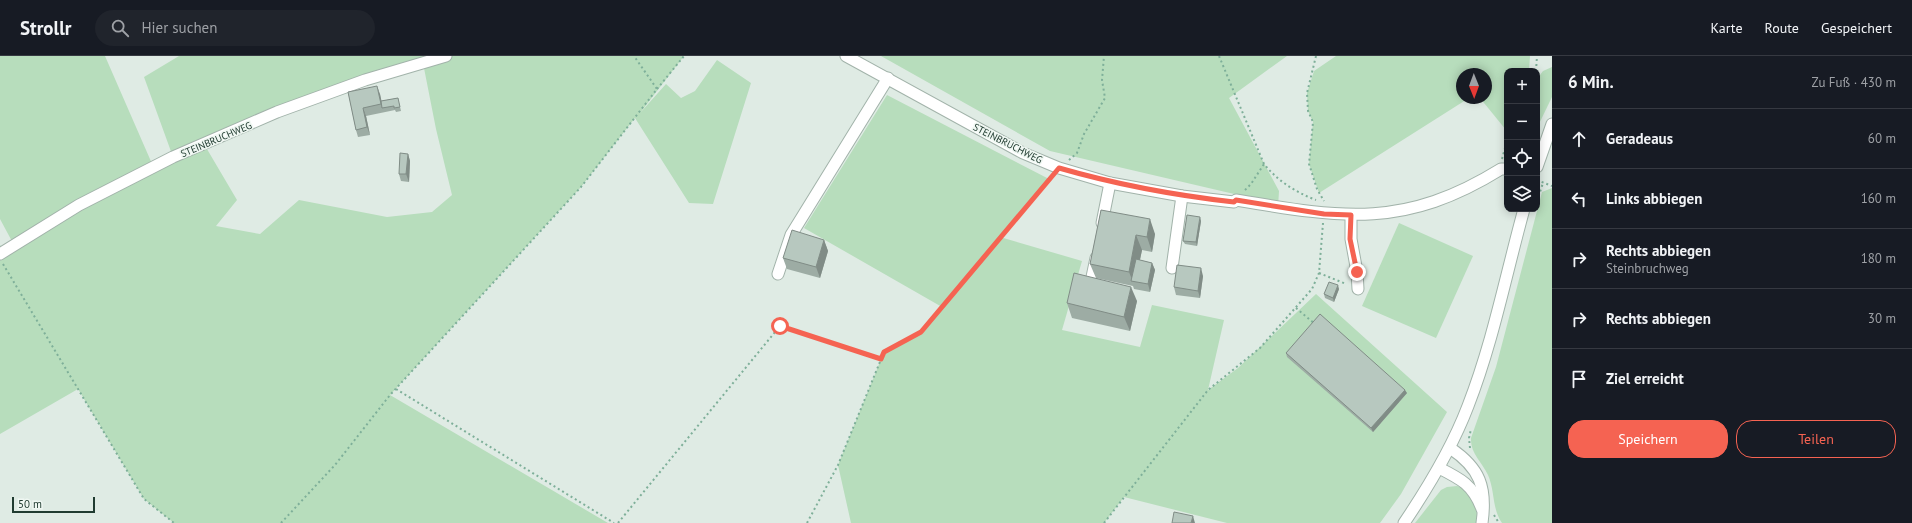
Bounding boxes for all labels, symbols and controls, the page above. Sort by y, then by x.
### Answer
search box [95,10,375,46]
text: Strollr [20,16,71,40]
icon: search [109,17,131,39]
text: Hier suchen [141,18,217,37]
text: Karte [1711,19,1743,37]
text: Route [1765,19,1799,37]
text: Gespeichert [1821,19,1892,37]
north arrow [1456,68,1492,104]
map controls [1504,68,1540,212]
button: + [1504,68,1540,104]
text: 6 Min. [1568,71,1614,93]
text: Zu Fuß · 430 m [1812,74,1896,91]
button: − [1504,104,1540,140]
street label: STEINBRUCHWEG [179,119,254,160]
street label: STEINBRUCHWEG [971,120,1045,167]
icon: ahead [1568,128,1590,150]
text: Geradeaus [1606,129,1673,148]
text: 60 m [1868,130,1896,147]
button: locate [1504,140,1540,176]
button: layers [1504,176,1540,212]
icon: left [1568,188,1590,210]
text: Links abbiegen [1606,189,1702,208]
text: 160 m [1861,190,1896,207]
text: Rechts abbiegen [1606,241,1711,260]
icon: right [1568,248,1590,270]
text: 180 m [1861,250,1896,267]
text: Steinbruchweg [1606,260,1689,277]
route end [1348,263,1366,281]
icon: right [1568,308,1590,330]
text: Rechts abbiegen [1606,309,1711,328]
text: 30 m [1868,310,1896,327]
route start [771,317,789,335]
icon: arrive [1568,368,1590,390]
text: Ziel erreicht [1606,369,1684,388]
button: Speichern [1568,420,1728,458]
button: Teilen [1736,420,1896,458]
scale bar [12,495,95,514]
text: 50 m [18,497,42,511]

